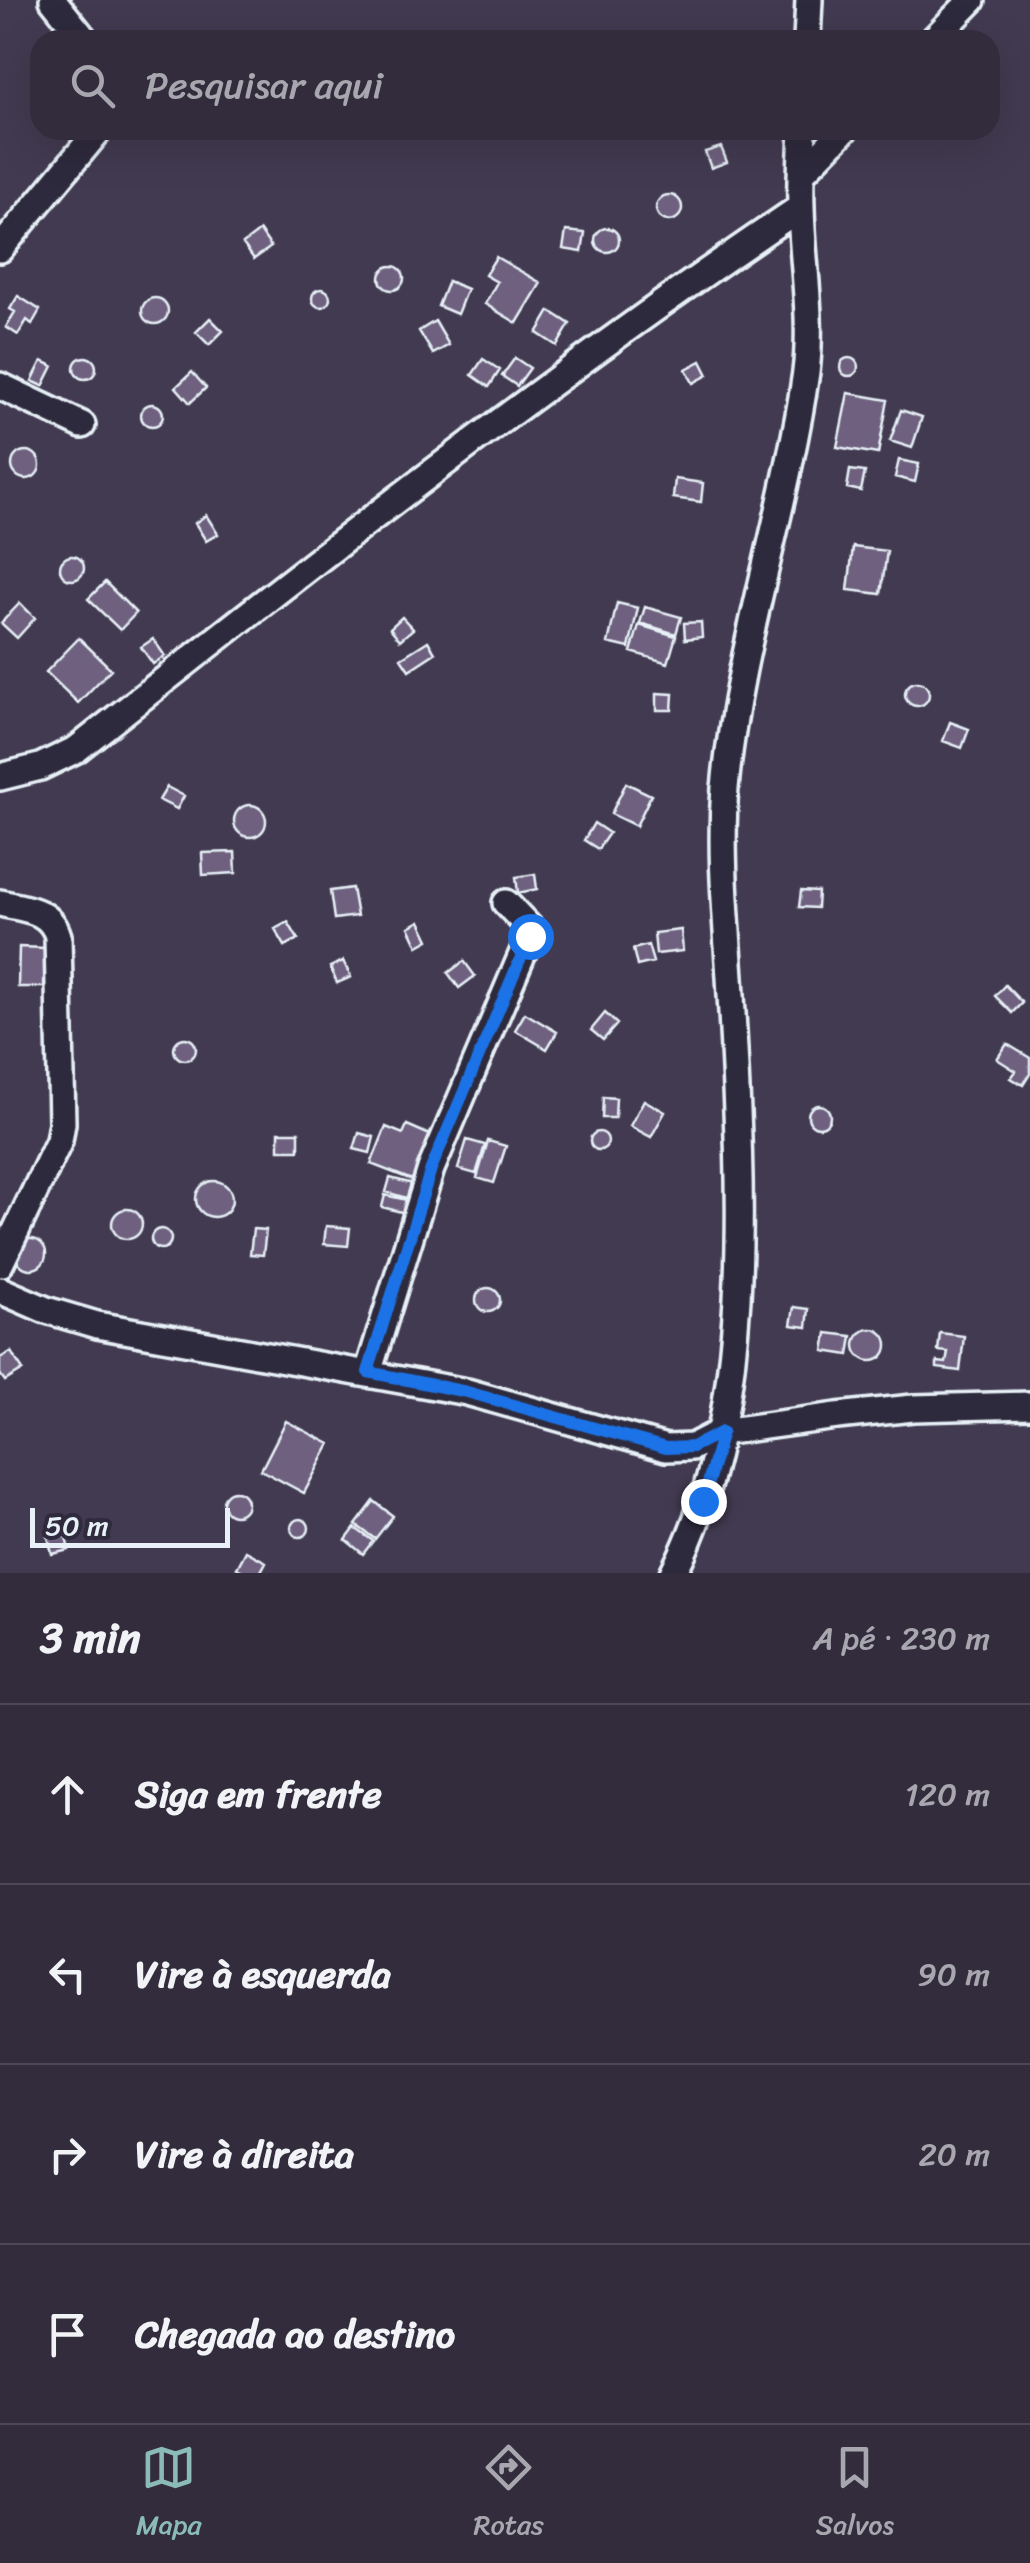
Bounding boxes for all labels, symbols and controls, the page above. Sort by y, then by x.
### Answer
search box [30,30,1000,140]
text: Pesquisar aqui [145,52,383,119]
icon: search [65,58,120,113]
route start [508,914,554,960]
route end [681,1479,727,1525]
text: 50 m [45,1501,109,1550]
scale bar [30,1503,230,1548]
text: 3 min [40,1601,140,1675]
text: A pé · 230 m [813,1610,990,1667]
text: Siga em frente [135,1761,382,1828]
text: 120 m [905,1766,990,1823]
icon: ahead [40,1767,95,1822]
text: Vire à esquerda [135,1941,391,2008]
text: 90 m [917,1946,990,2003]
icon: left [40,1947,95,2002]
text: Vire à direita [135,2121,354,2188]
text: 20 m [918,2126,990,2183]
icon: right [40,2127,95,2182]
text: Chegada ao destino [135,2301,455,2368]
icon: arrive [40,2307,95,2362]
tab: Mapa [136,2440,202,2549]
tab: Rotas [473,2440,544,2549]
tab: Salvos [816,2440,894,2549]

